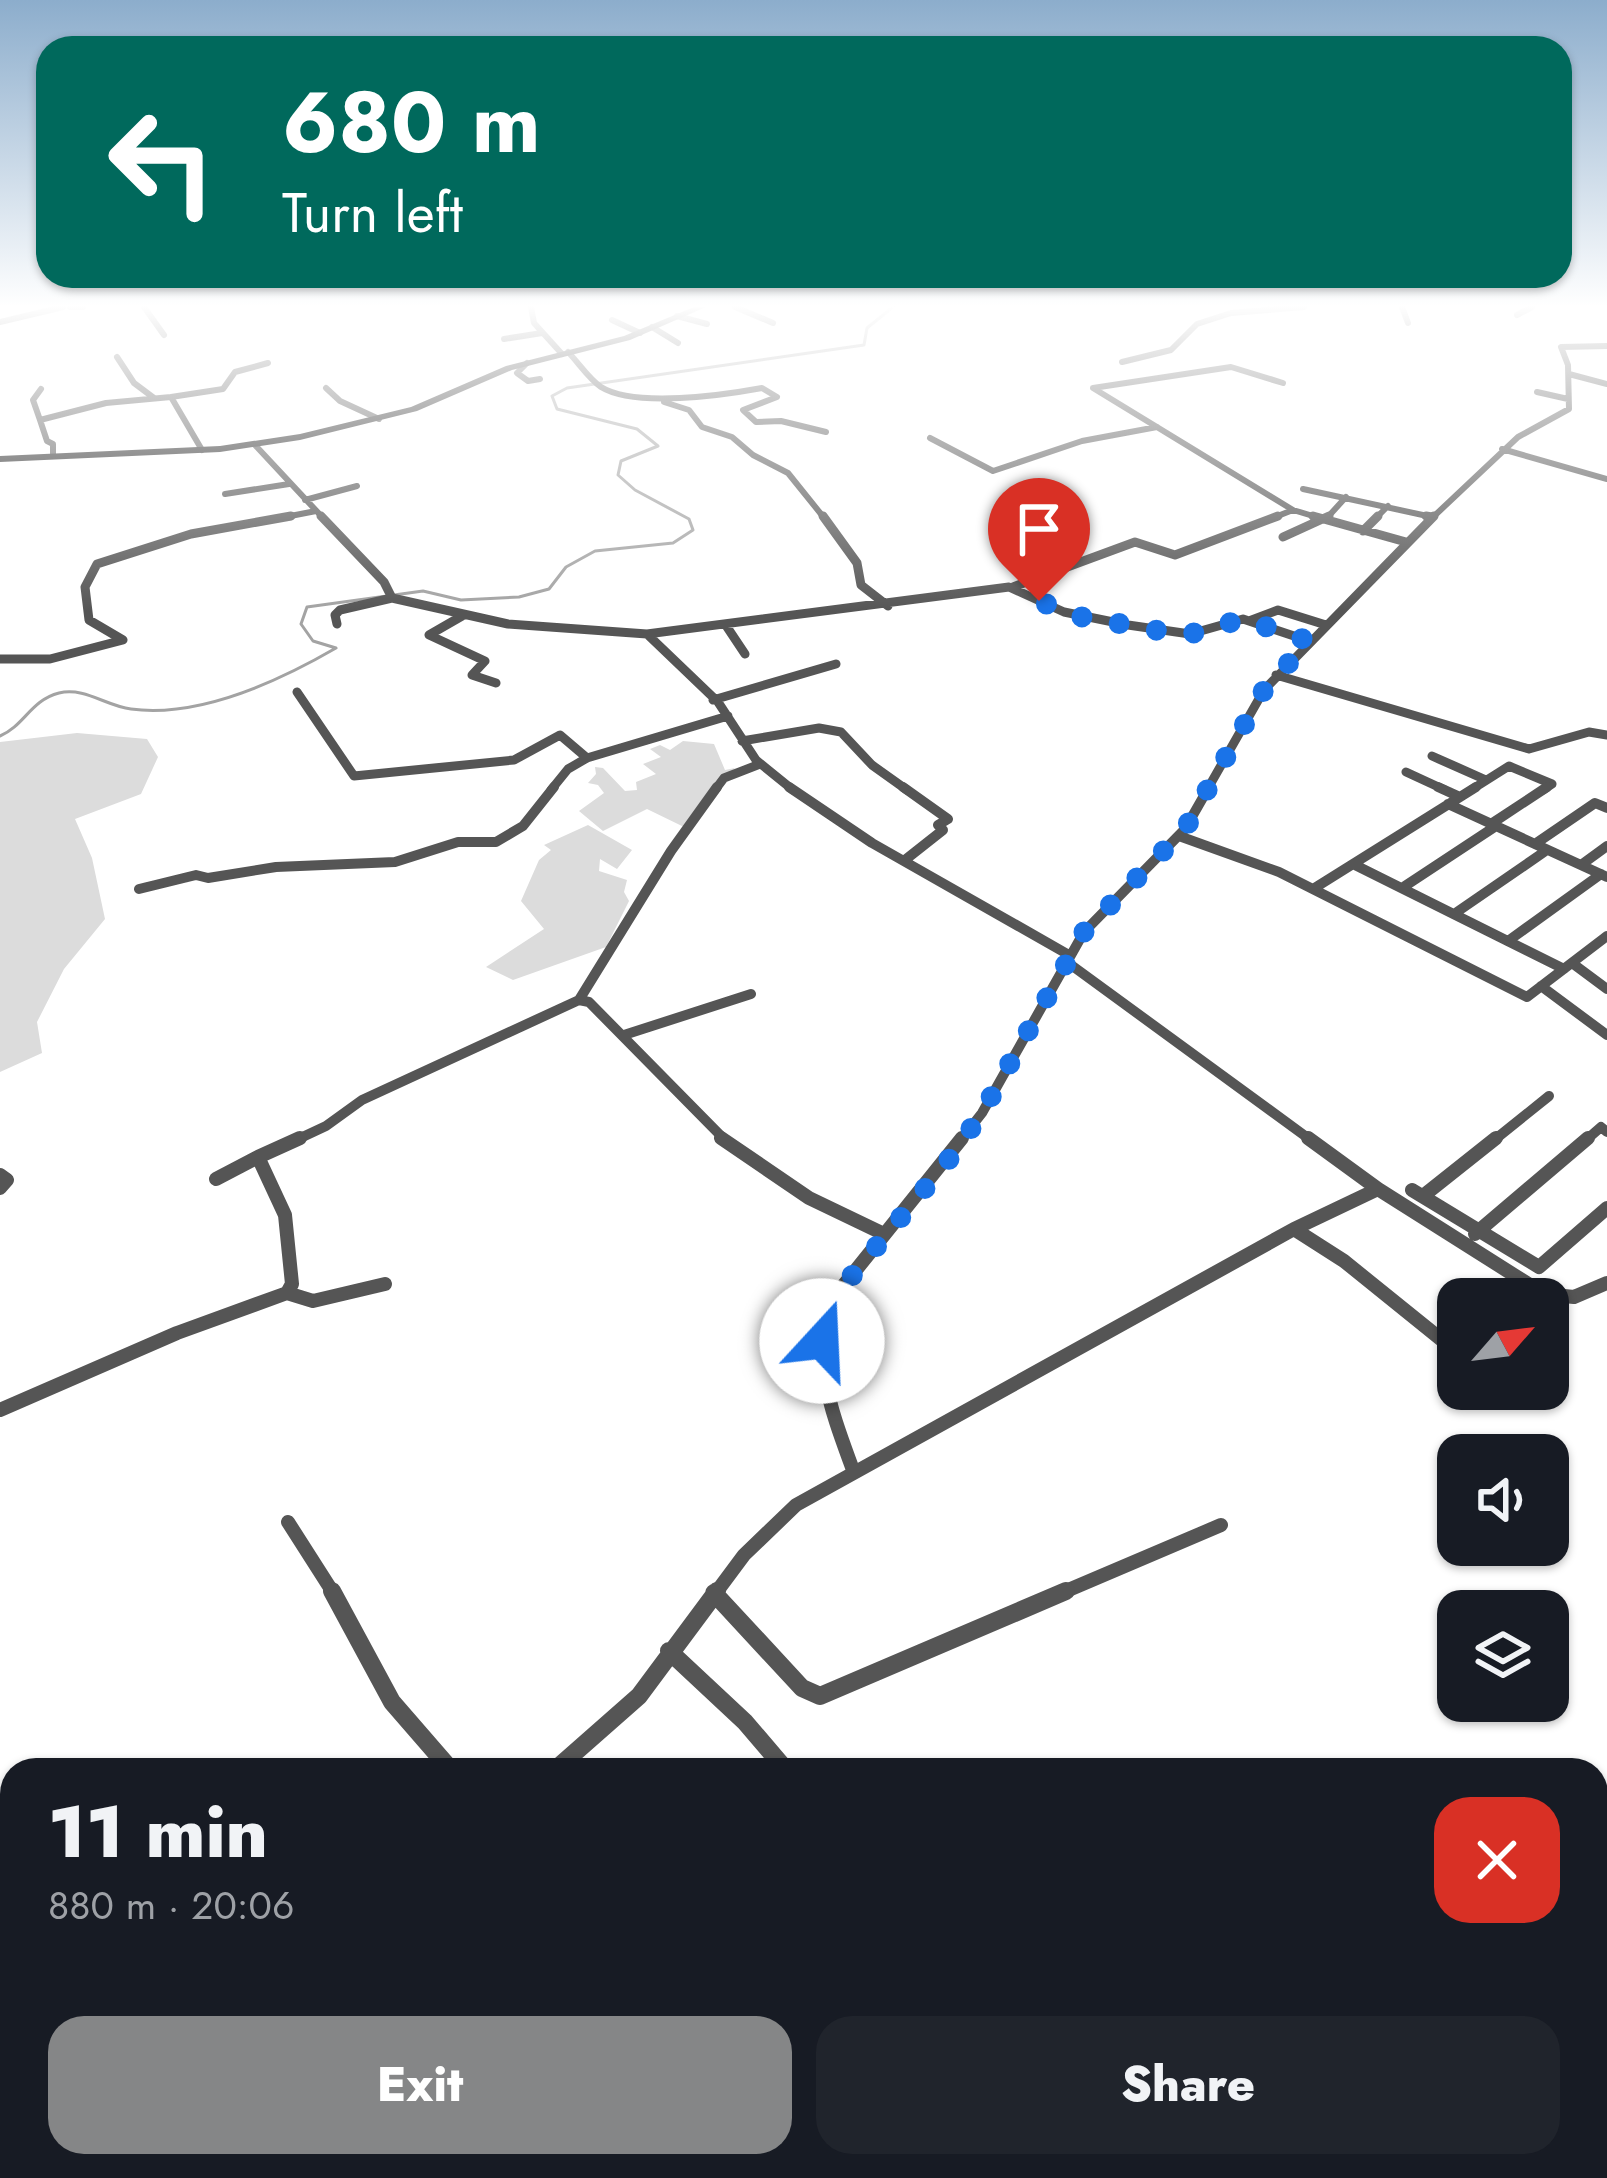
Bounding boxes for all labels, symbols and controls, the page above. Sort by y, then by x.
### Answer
text: 680 m [282,62,541,184]
icon: left [84,84,240,240]
text: Turn left [282,174,463,252]
pin [988,478,1090,601]
icon: arrive [1006,496,1072,562]
position arrow [759,1278,885,1404]
north arrow [1437,1278,1569,1410]
map controls [1437,1278,1569,1722]
button: sound [1437,1434,1569,1566]
button: layers [1437,1590,1569,1722]
text: 11 min [48,1780,268,1884]
button: close [1434,1797,1560,1923]
text: 880 m · 20:06 [48,1877,294,1934]
button: Exit [48,2016,792,2154]
button: Share [816,2016,1560,2154]

